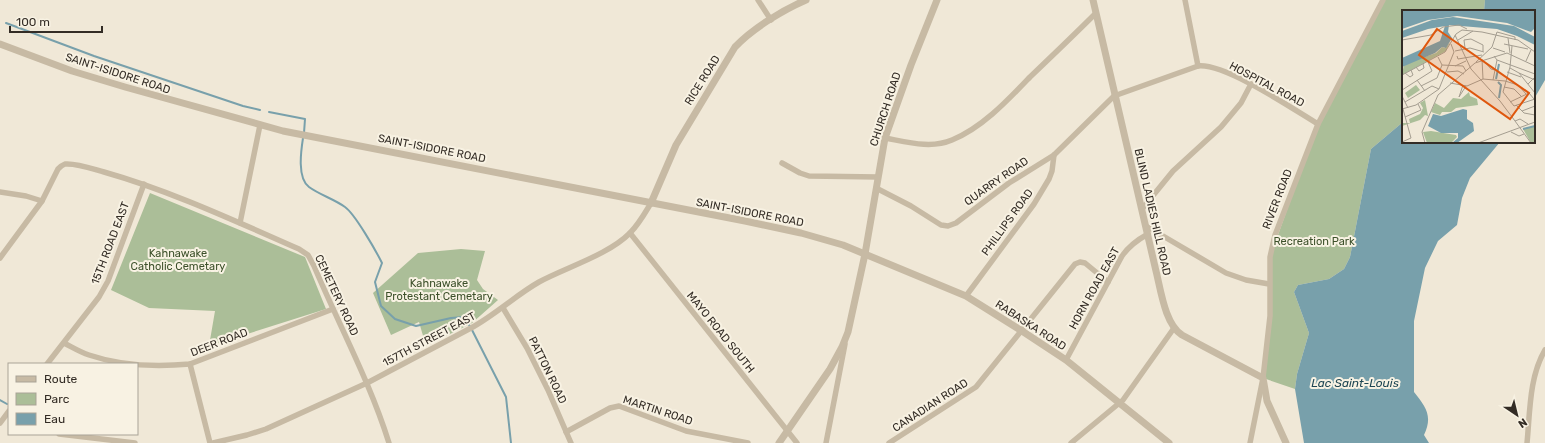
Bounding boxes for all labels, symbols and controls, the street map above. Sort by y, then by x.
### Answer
scale bar [10,8,102,34]
inset map [1402,10,1535,143]
text: 100 m [16,15,50,29]
street label: SAINT-ISIDORE ROAD [64,50,172,97]
street label: RICE ROAD [682,53,723,108]
street label: HOSPITAL ROAD [1227,59,1307,110]
street label: CHURCH ROAD [867,70,904,148]
street label: SAINT-ISIDORE ROAD [377,132,487,165]
street label: BLIND LADIES HILL ROAD [1132,147,1173,277]
street label: QUARRY ROAD [962,154,1031,208]
street label: RIVER ROAD [1260,167,1295,231]
street label: PHILLIPS ROAD [979,186,1036,258]
street label: SAINT-ISIDORE ROAD [695,196,805,229]
street label: 15TH ROAD EAST [89,199,132,286]
park label: Recreation Park [1273,235,1355,248]
street label: HORN ROAD EAST [1066,244,1123,332]
park label: Kahnawake Catholic Cemetary [131,247,225,273]
street label: CEMETERY ROAD [312,252,361,338]
park label: Kahnawake Protestant Cemetary [385,277,493,303]
street label: MAYO ROAD SOUTH [684,289,757,376]
street label: RABASKA ROAD [993,298,1069,353]
street label: 157TH STREET EAST [381,309,478,369]
street label: DEER ROAD [189,326,250,359]
street label: PATTON ROAD [526,335,569,406]
legend [8,363,138,435]
text: Route [44,372,78,386]
street label: CANADIAN ROAD [890,376,970,435]
water label: Lac Saint-Louis [1311,376,1399,390]
text: Parc [44,392,70,406]
street label: MARTIN ROAD [621,393,694,428]
north arrow [1497,395,1537,435]
text: Eau [44,412,65,426]
text: N [1515,415,1529,430]

